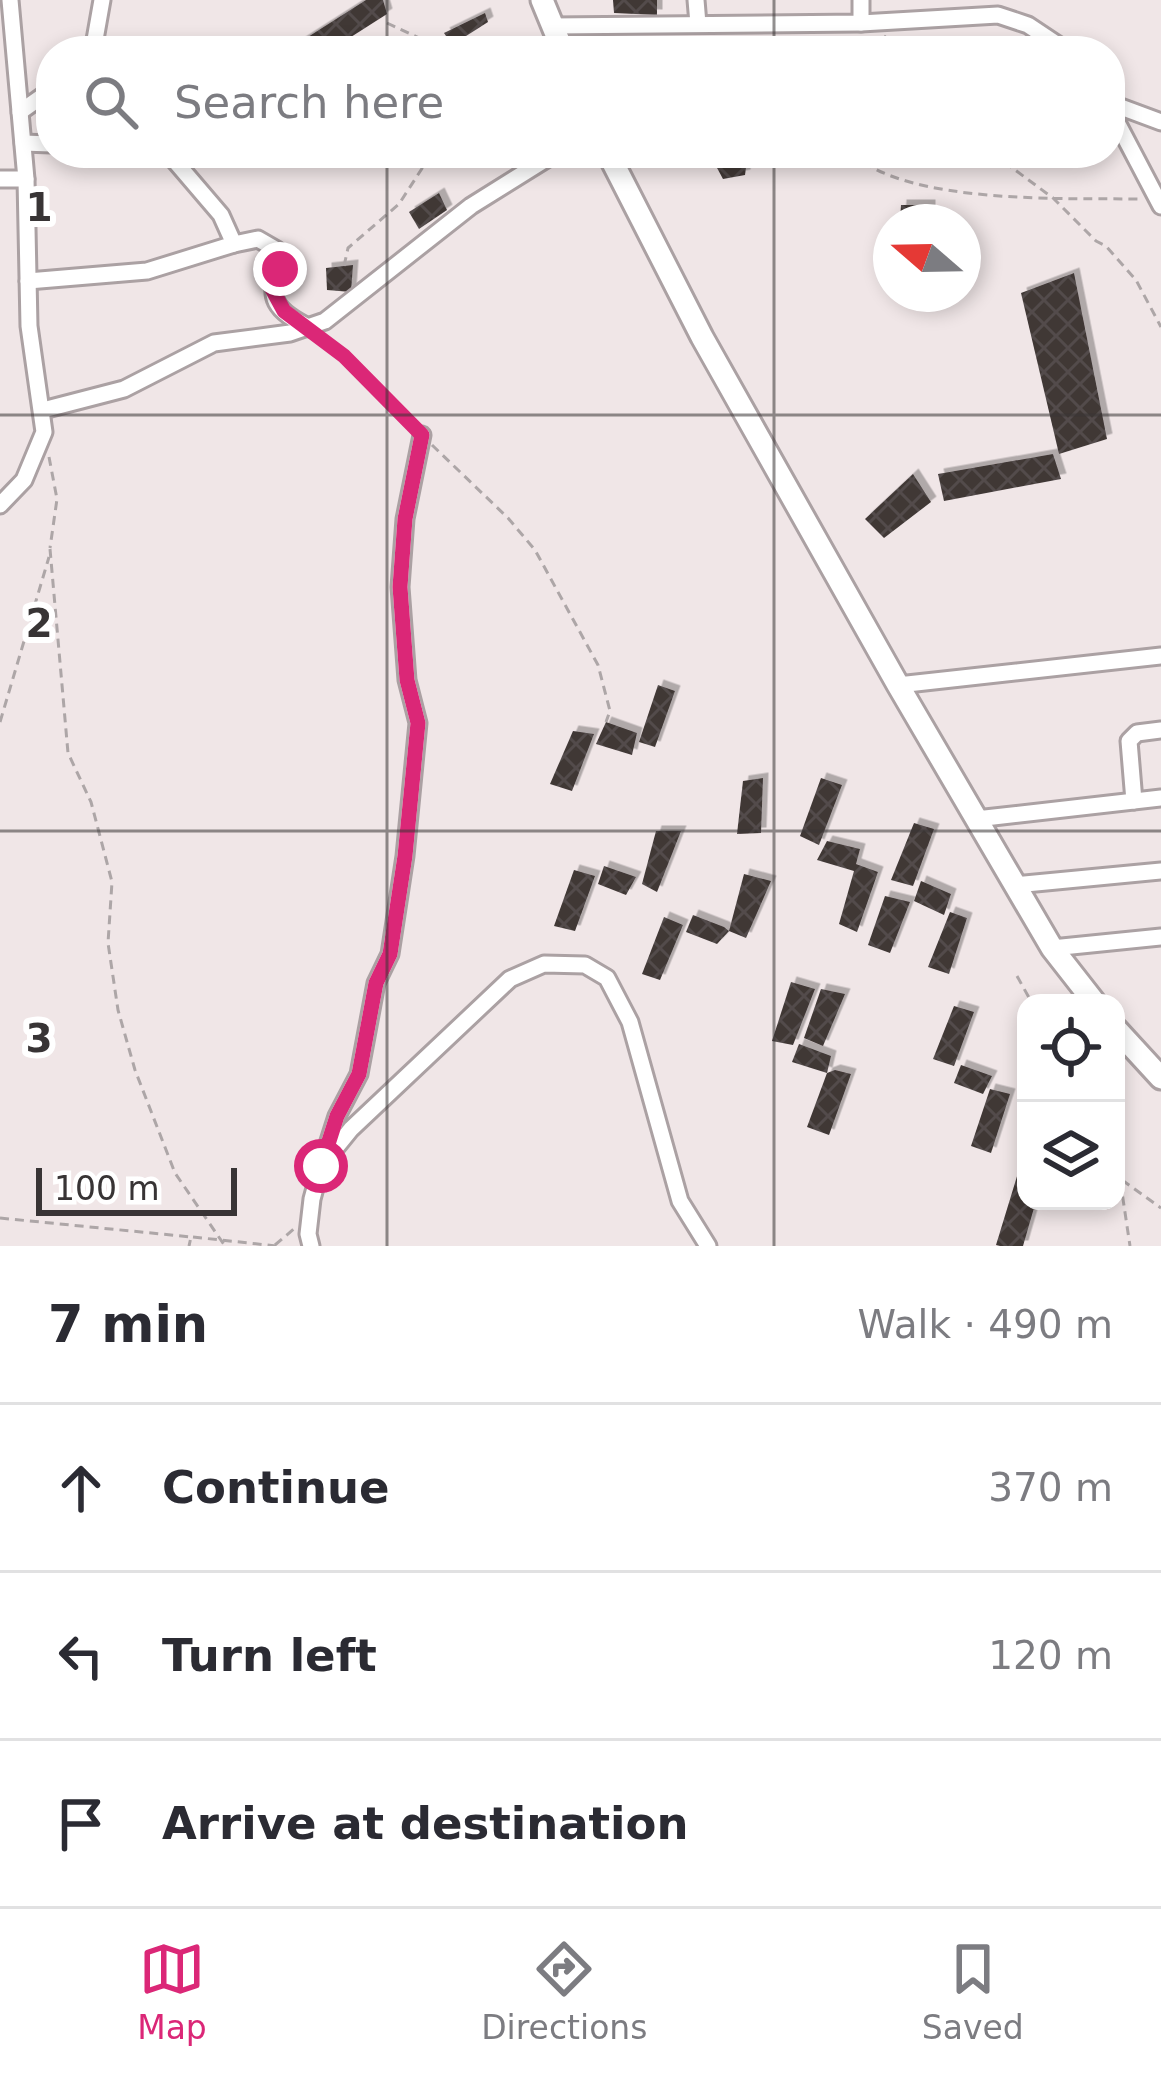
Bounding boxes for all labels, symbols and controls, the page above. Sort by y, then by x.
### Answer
search box [36,36,1125,168]
icon: search [78,69,144,135]
text: Search here [174,76,444,129]
text: 1 [25,185,53,230]
north arrow [873,204,981,312]
route end [253,242,307,296]
text: 2 [25,601,53,646]
map controls [1017,994,1125,1210]
button: locate [1017,994,1125,1102]
text: 3 [25,1016,53,1061]
button: layers [1017,1102,1125,1210]
route start [294,1139,348,1193]
scale bar [36,1162,237,1215]
text: 100 m [54,1169,160,1208]
text: 7 min [48,1295,208,1354]
text: Walk · 490 m [858,1302,1113,1347]
icon: ahead [48,1455,114,1521]
text: Continue [162,1461,390,1514]
text: 370 m [988,1465,1113,1510]
icon: left [48,1623,114,1689]
text: Turn left [162,1629,377,1682]
text: 120 m [988,1633,1113,1678]
icon: arrive [48,1791,114,1857]
text: Arrive at destination [162,1797,688,1850]
tab: Map [137,1936,207,2047]
tab: Directions [481,1936,647,2047]
tab: Saved [922,1936,1024,2047]

